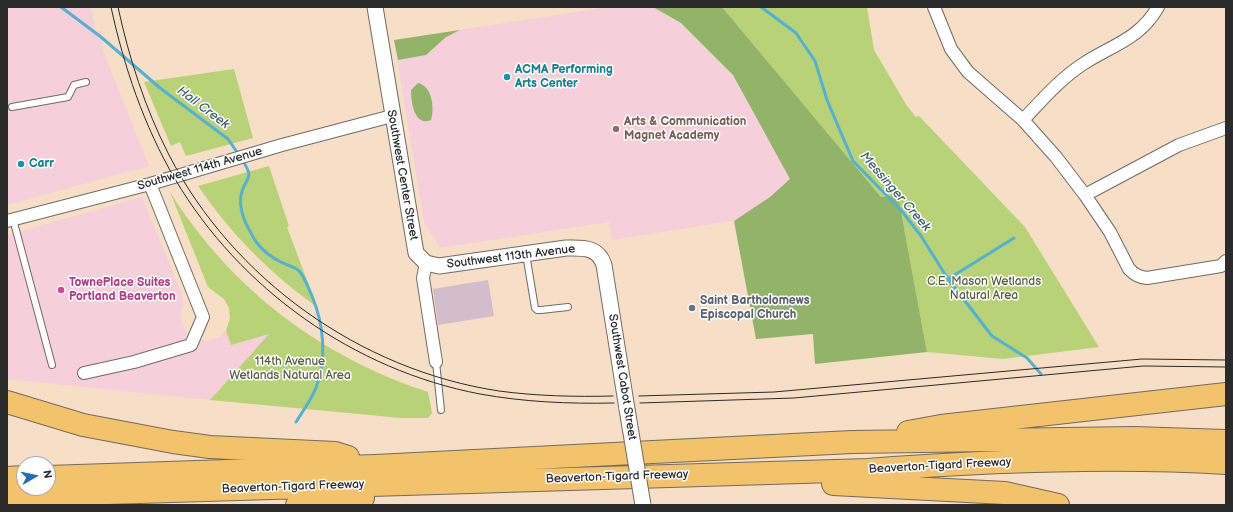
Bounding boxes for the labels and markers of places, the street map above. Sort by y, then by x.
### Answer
place label: ACMA Performing Arts Center [515,63,613,91]
marker: ACMA Performing Arts Center [502,72,512,82]
place label: Arts & Communication Magnet Academy [624,115,747,143]
marker: Arts & Communication Magnet Academy [611,124,621,134]
place label: Carr [29,157,54,171]
marker: Carr [16,159,26,169]
place label: TownePlace Suites Portland Beaverton [69,276,176,304]
marker: TownePlace Suites Portland Beaverton [56,285,66,295]
place label: Saint Bartholomews Episcopal Church [700,294,810,322]
marker: Saint Bartholomews Episcopal Church [687,303,697,313]

